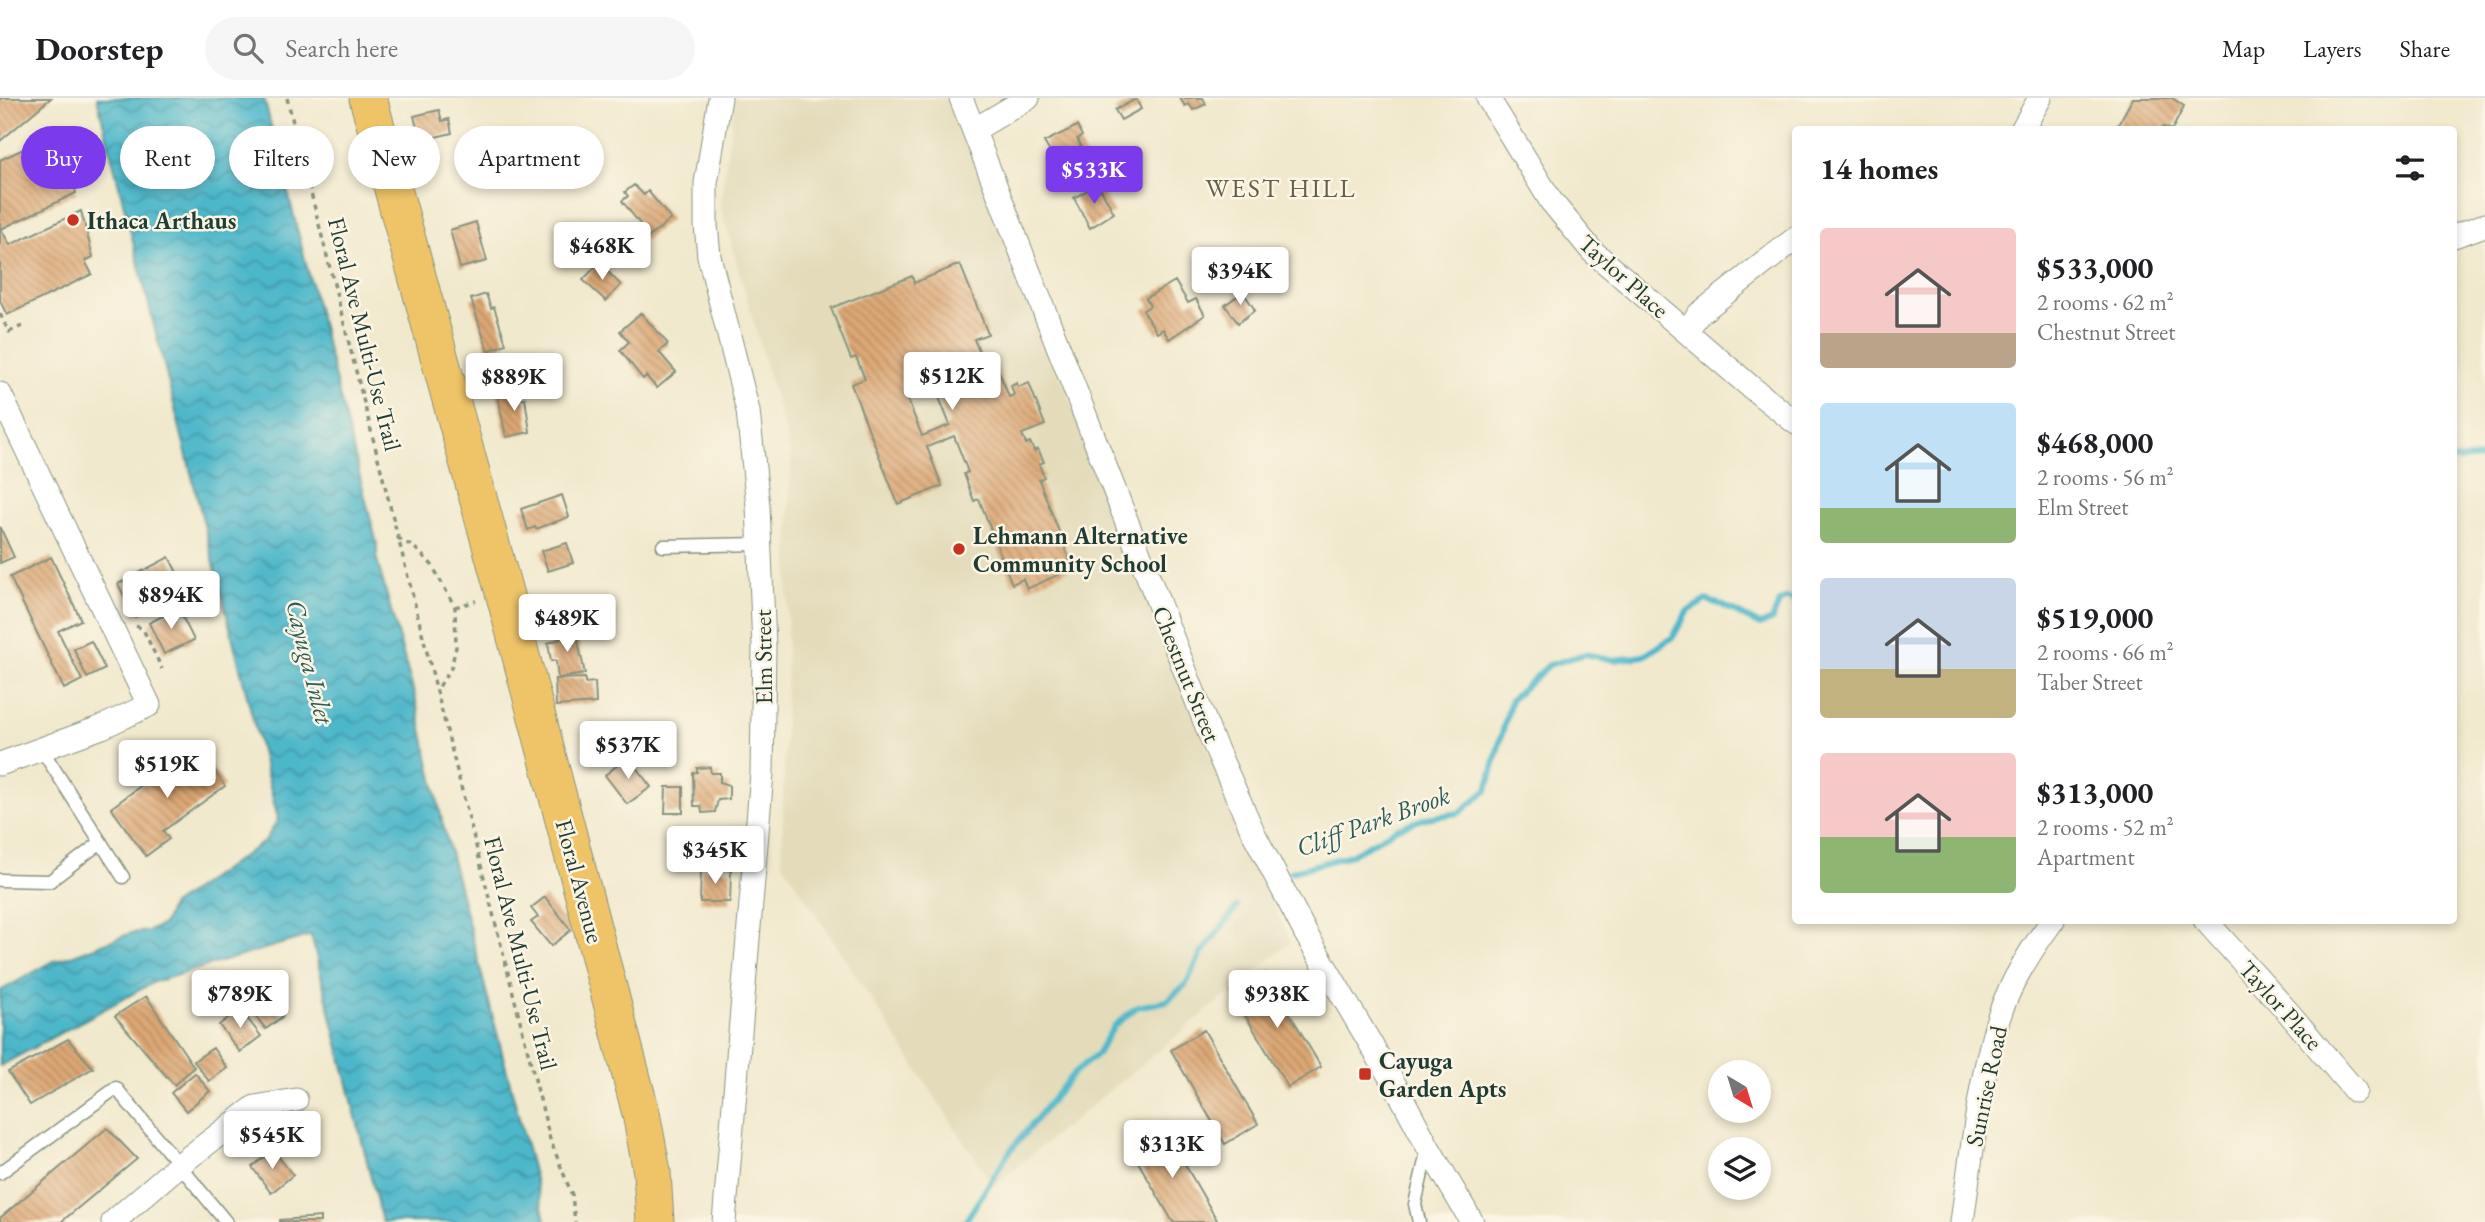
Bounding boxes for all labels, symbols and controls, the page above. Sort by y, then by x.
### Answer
search box [205,17,695,80]
text: Doorstep [35,27,163,70]
icon: search [229,29,267,67]
text: Search here [285,31,398,65]
text: Map [2222,33,2265,64]
text: Layers [2303,33,2362,64]
text: Share [2400,33,2450,64]
chip: Buy [21,126,106,189]
chip: Rent [120,126,215,189]
chip: Filters [229,126,334,189]
chip: New [348,126,440,189]
chip: Apartment [454,126,604,189]
pin: $533K [1045,146,1143,206]
text: 14 homes [1820,149,1938,188]
icon: filters [2391,149,2429,187]
text: $533K [1062,154,1126,184]
district label: WEST HILL [1205,171,1357,205]
place label: Ithaca Arthaus [87,205,236,236]
marker: Ithaca Arthaus [65,212,81,228]
street label: Floral Ave Multi-Use Trail [321,214,409,454]
pin: $468K [553,222,651,282]
street label: Taylor Place [1572,227,1676,325]
text: $468K [570,230,634,260]
pin: $394K [1191,248,1289,307]
text: $533,000 [2037,248,2153,287]
text: $394K [1208,255,1272,285]
icon: home [1876,256,1960,340]
text: 2 rooms · 62 m² [2037,287,2174,317]
text: Chestnut Street [2037,317,2175,347]
pin: $512K [903,352,1001,412]
pin: $889K [465,354,563,413]
text: $512K [920,360,984,390]
text: $889K [482,361,546,391]
text: $468,000 [2037,423,2153,462]
icon: home [1876,431,1960,515]
text: 2 rooms · 56 m² [2037,462,2174,492]
text: Elm Street [2037,492,2129,522]
place label: Lehmann Alternative Community School [973,520,1188,580]
marker: Lehmann Alternative Community School [951,541,967,557]
pin: $894K [122,572,220,631]
text: $894K [139,579,203,609]
pin: $489K [518,594,616,654]
water label: Cayuga Inlet [278,596,342,729]
text: $519,000 [2037,598,2153,637]
street label: Chestnut Street [1146,601,1229,747]
text: $489K [535,602,599,632]
icon: home [1876,606,1960,690]
street label: Elm Street [747,609,779,705]
text: 2 rooms · 66 m² [2037,637,2174,667]
text: Taber Street [2037,667,2143,697]
pin: $537K [579,722,677,781]
text: $537K [596,729,660,759]
pin: $519K [118,740,216,800]
text: $519K [135,748,199,778]
text: $313,000 [2037,773,2153,812]
water label: Cliff Park Brook [1291,777,1455,865]
icon: home [1876,781,1960,865]
text: 2 rooms · 52 m² [2037,812,2174,842]
street label: Floral Avenue [549,816,611,946]
pin: $345K [666,826,764,886]
street label: Floral Ave Multi-Use Trail [477,833,565,1073]
text: $345K [683,834,747,864]
text: Apartment [2037,842,2135,872]
street label: Taylor Place [2232,953,2330,1057]
pin: $789K [191,970,289,1030]
pin: $938K [1228,970,1326,1030]
text: $789K [208,978,272,1008]
text: $938K [1245,978,1309,1008]
street label: Sunrise Road [1958,1022,2014,1149]
place label: Cayuga Garden Apts [1379,1045,1507,1104]
north arrow [1708,1060,1771,1124]
map controls [1708,1060,1771,1200]
marker: Cayuga Garden Apts [1357,1066,1373,1082]
pin: $545K [223,1112,321,1171]
text: $545K [240,1119,304,1149]
pin: $313K [1123,1121,1221,1180]
text: $313K [1140,1128,1204,1158]
button: layers [1708,1137,1771,1200]

